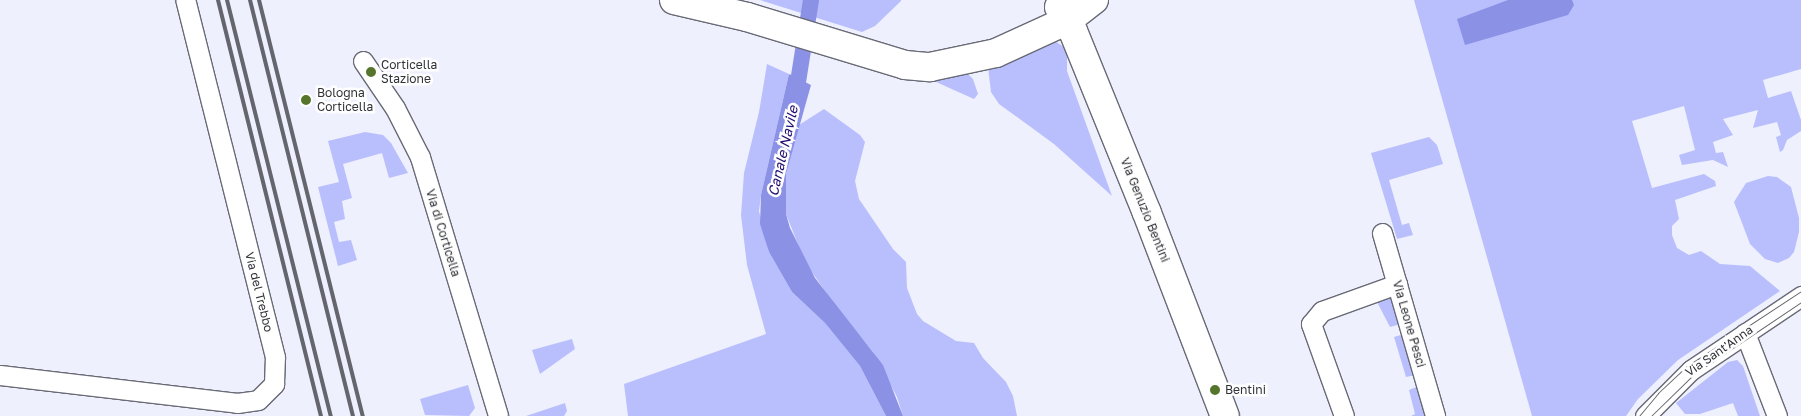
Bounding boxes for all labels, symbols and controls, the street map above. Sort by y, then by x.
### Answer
place label: Corticella Stazione [381,58,437,86]
marker: Corticella Stazione [365,66,377,78]
place label: Bologna Corticella [317,86,373,114]
marker: Bologna Corticella [299,93,313,107]
water label: Canale Navile [764,104,802,198]
street label: Via Genuzio Bentini [1117,156,1173,264]
street label: Via di Corticella [423,187,463,279]
street label: Via del Trebbo [242,250,276,334]
street label: Via Leone Pesci [1390,279,1428,369]
street label: Via Sant'Anna [1683,322,1755,380]
place label: Bentini [1225,383,1266,397]
marker: Bentini [1209,384,1221,396]

